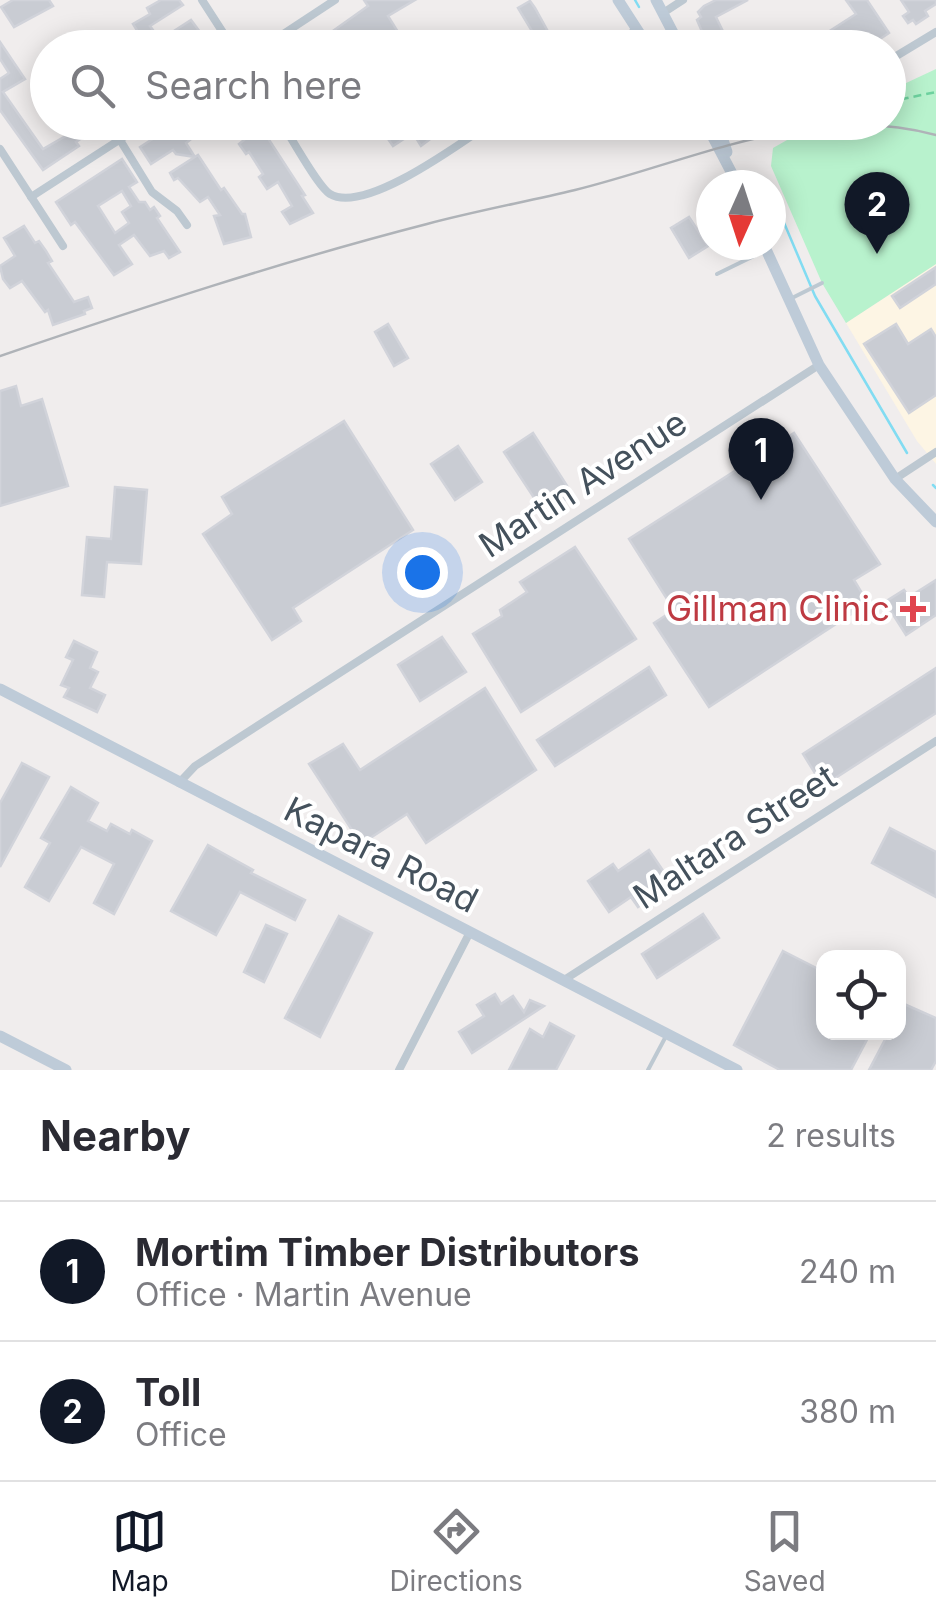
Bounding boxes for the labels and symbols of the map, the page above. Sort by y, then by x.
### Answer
north arrow [696,170,786,260]
pin: 2 [844,172,910,254]
street label: Martin Avenue [471,401,694,566]
pin: 1 [728,418,794,500]
your location [397,547,448,598]
place label: Gillman Clinic [666,587,890,629]
marker: Gillman Clinic [900,596,926,622]
street label: Maltara Street [625,755,844,917]
street label: Kapara Road [278,787,485,921]

